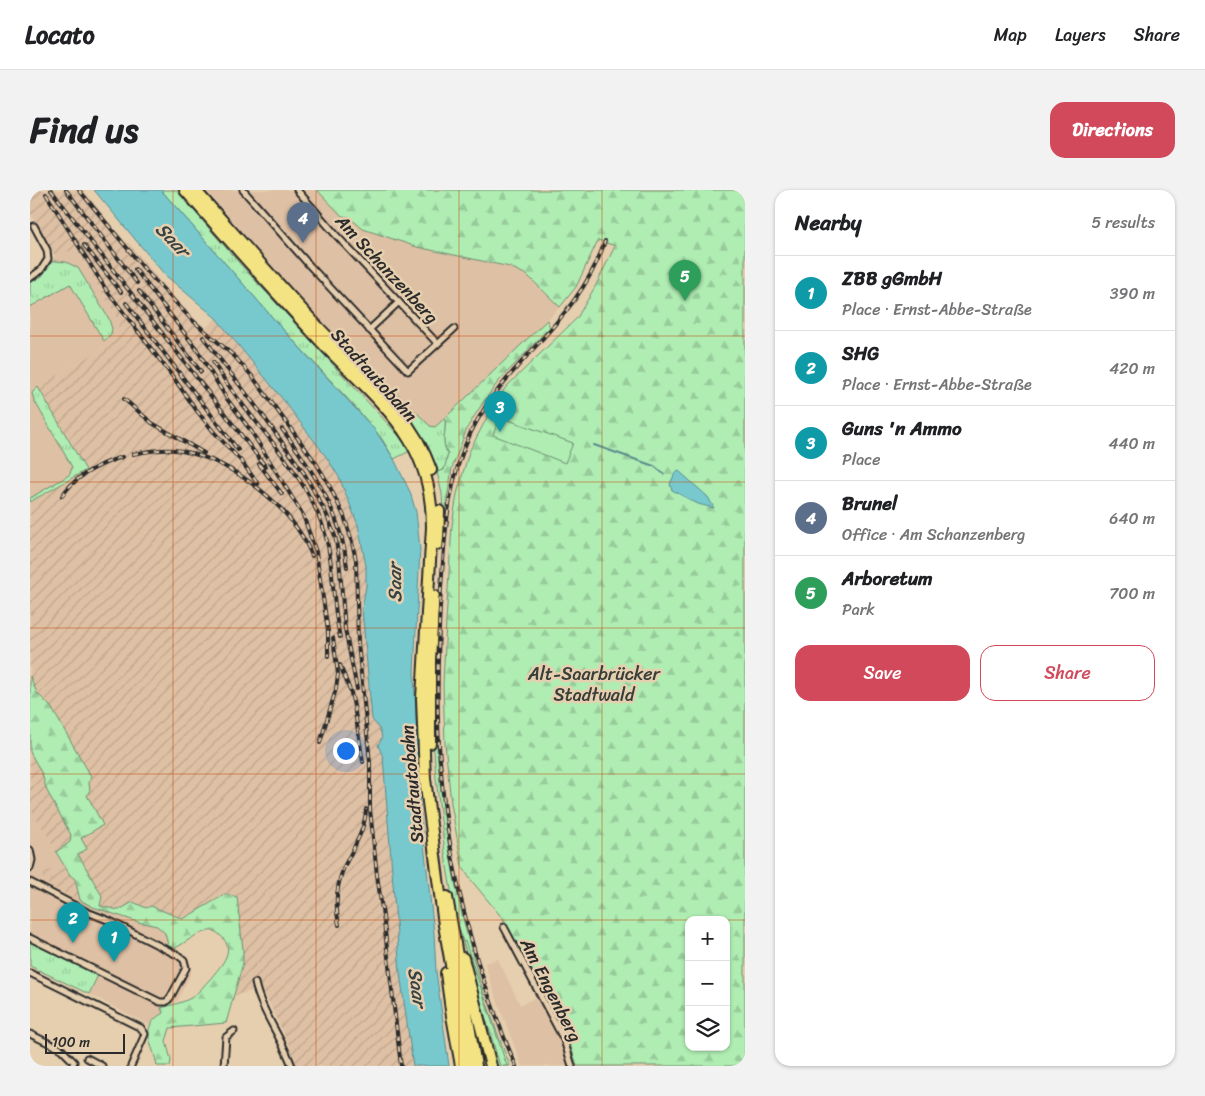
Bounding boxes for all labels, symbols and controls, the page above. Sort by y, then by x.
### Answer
text: Locato [25,14,95,56]
text: Map [994,19,1027,51]
text: Layers [1055,19,1106,51]
text: Share [1134,19,1180,51]
text: Find us [30,99,138,161]
button: Directions [1050,102,1175,158]
pin: 4 [287,202,319,243]
text: Nearby [795,204,861,242]
street label: Am Schanzenberg [326,206,447,332]
text: 5 results [1091,208,1155,237]
water label: Saar [147,214,200,267]
pin: 5 [669,260,701,301]
text: ZBB gGmbH [842,262,942,295]
text: 1 [808,279,814,308]
text: 390 m [1110,279,1155,308]
text: Place · Ernst-Abbe-Straße [842,295,1032,324]
street label: Stadtautobahn [322,320,426,430]
text: SHG [842,337,879,370]
text: 2 [806,354,816,383]
text: 420 m [1109,354,1155,383]
text: Place · Ernst-Abbe-Straße [842,370,1032,399]
pin: 3 [484,391,516,432]
text: Guns 'n Ammo [842,412,962,445]
text: 3 [807,429,815,458]
text: 440 m [1108,429,1155,458]
text: Place [842,445,881,474]
text: Brunel [842,487,897,520]
text: 4 [806,504,816,533]
text: 640 m [1109,504,1155,533]
text: Office · Am Schanzenberg [842,520,1025,549]
water label: Saar [378,560,411,603]
text: Arboretum [842,562,933,595]
text: 5 [806,579,816,608]
text: 700 m [1109,579,1155,608]
text: Park [842,595,875,624]
button: Save [795,645,970,701]
button: Share [980,645,1155,701]
park label: Alt-Saarbrücker Stadtwald [527,658,662,711]
street label: Stadtautobahn [391,723,433,844]
your location [333,738,359,764]
pin: 2 [57,902,89,943]
map controls [685,916,730,1051]
button: + [685,916,730,961]
pin: 1 [98,921,130,962]
street label: Am Engenberg [511,931,591,1048]
button: − [685,961,730,1006]
water label: Saar [398,966,437,1012]
button: layers [685,1006,730,1051]
text: 100 m [52,1030,90,1055]
scale bar [45,1031,125,1054]

